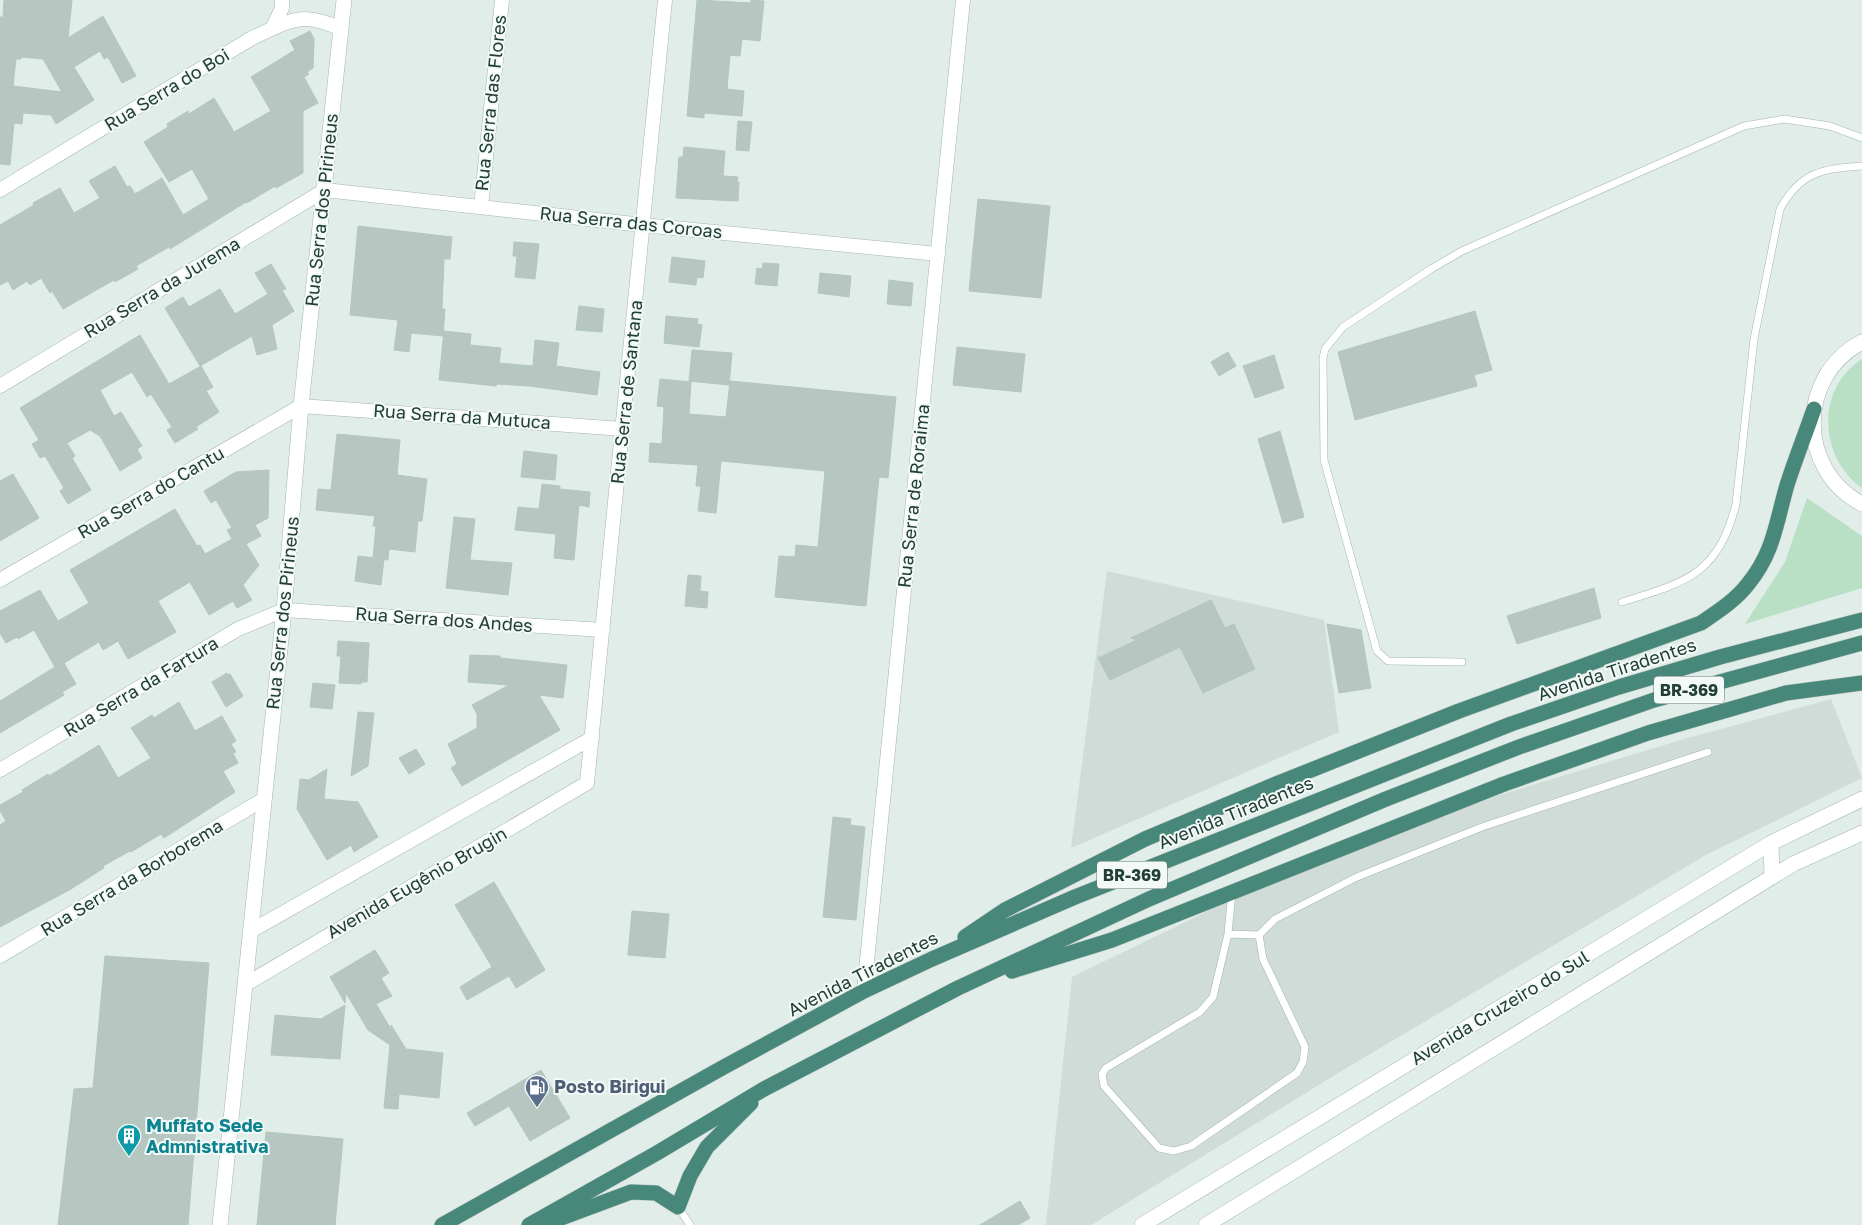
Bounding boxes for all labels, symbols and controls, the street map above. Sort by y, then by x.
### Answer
street label: Rua Serra das Flores [470,14,510,192]
street label: Rua Serra do Boi [100,43,233,135]
street label: Rua Serra dos Pirineus [300,112,342,308]
street label: Rua Serra das Coroas [539,201,724,243]
street label: Rua Serra da Jurema [80,232,243,342]
street label: Rua Serra de Santana [605,299,647,485]
street label: Rua Serra da Mutuca [372,399,552,433]
street label: Rua Serra de Roraima [892,403,934,589]
street label: Rua Serra do Cantu [73,441,228,543]
street label: Rua Serra dos Pirineus [261,515,303,711]
street label: Rua Serra dos Andes [355,602,534,636]
street label: Rua Serra da Fartura [59,631,222,741]
street label: Avenida Tiradentes [1535,633,1699,705]
road number: BR-369 [1654,676,1724,704]
street label: Avenida Tiradentes [1155,771,1316,853]
street label: Rua Serra da Borborema [36,814,227,940]
street label: Avenida Eugênio Brugin [323,822,510,943]
road number: BR-369 [1097,862,1167,888]
street label: Avenida Tiradentes [784,926,941,1020]
street label: Avenida Cruzeiro do Sul [1406,945,1593,1069]
fuel station icon: Posto Birigui [524,1074,550,1108]
place label: Posto Birigui [554,1075,666,1097]
place label: Muffato Sede Admnistrativa [146,1114,268,1157]
building icon: Muffato Sede Admnistrativa [116,1123,142,1157]

